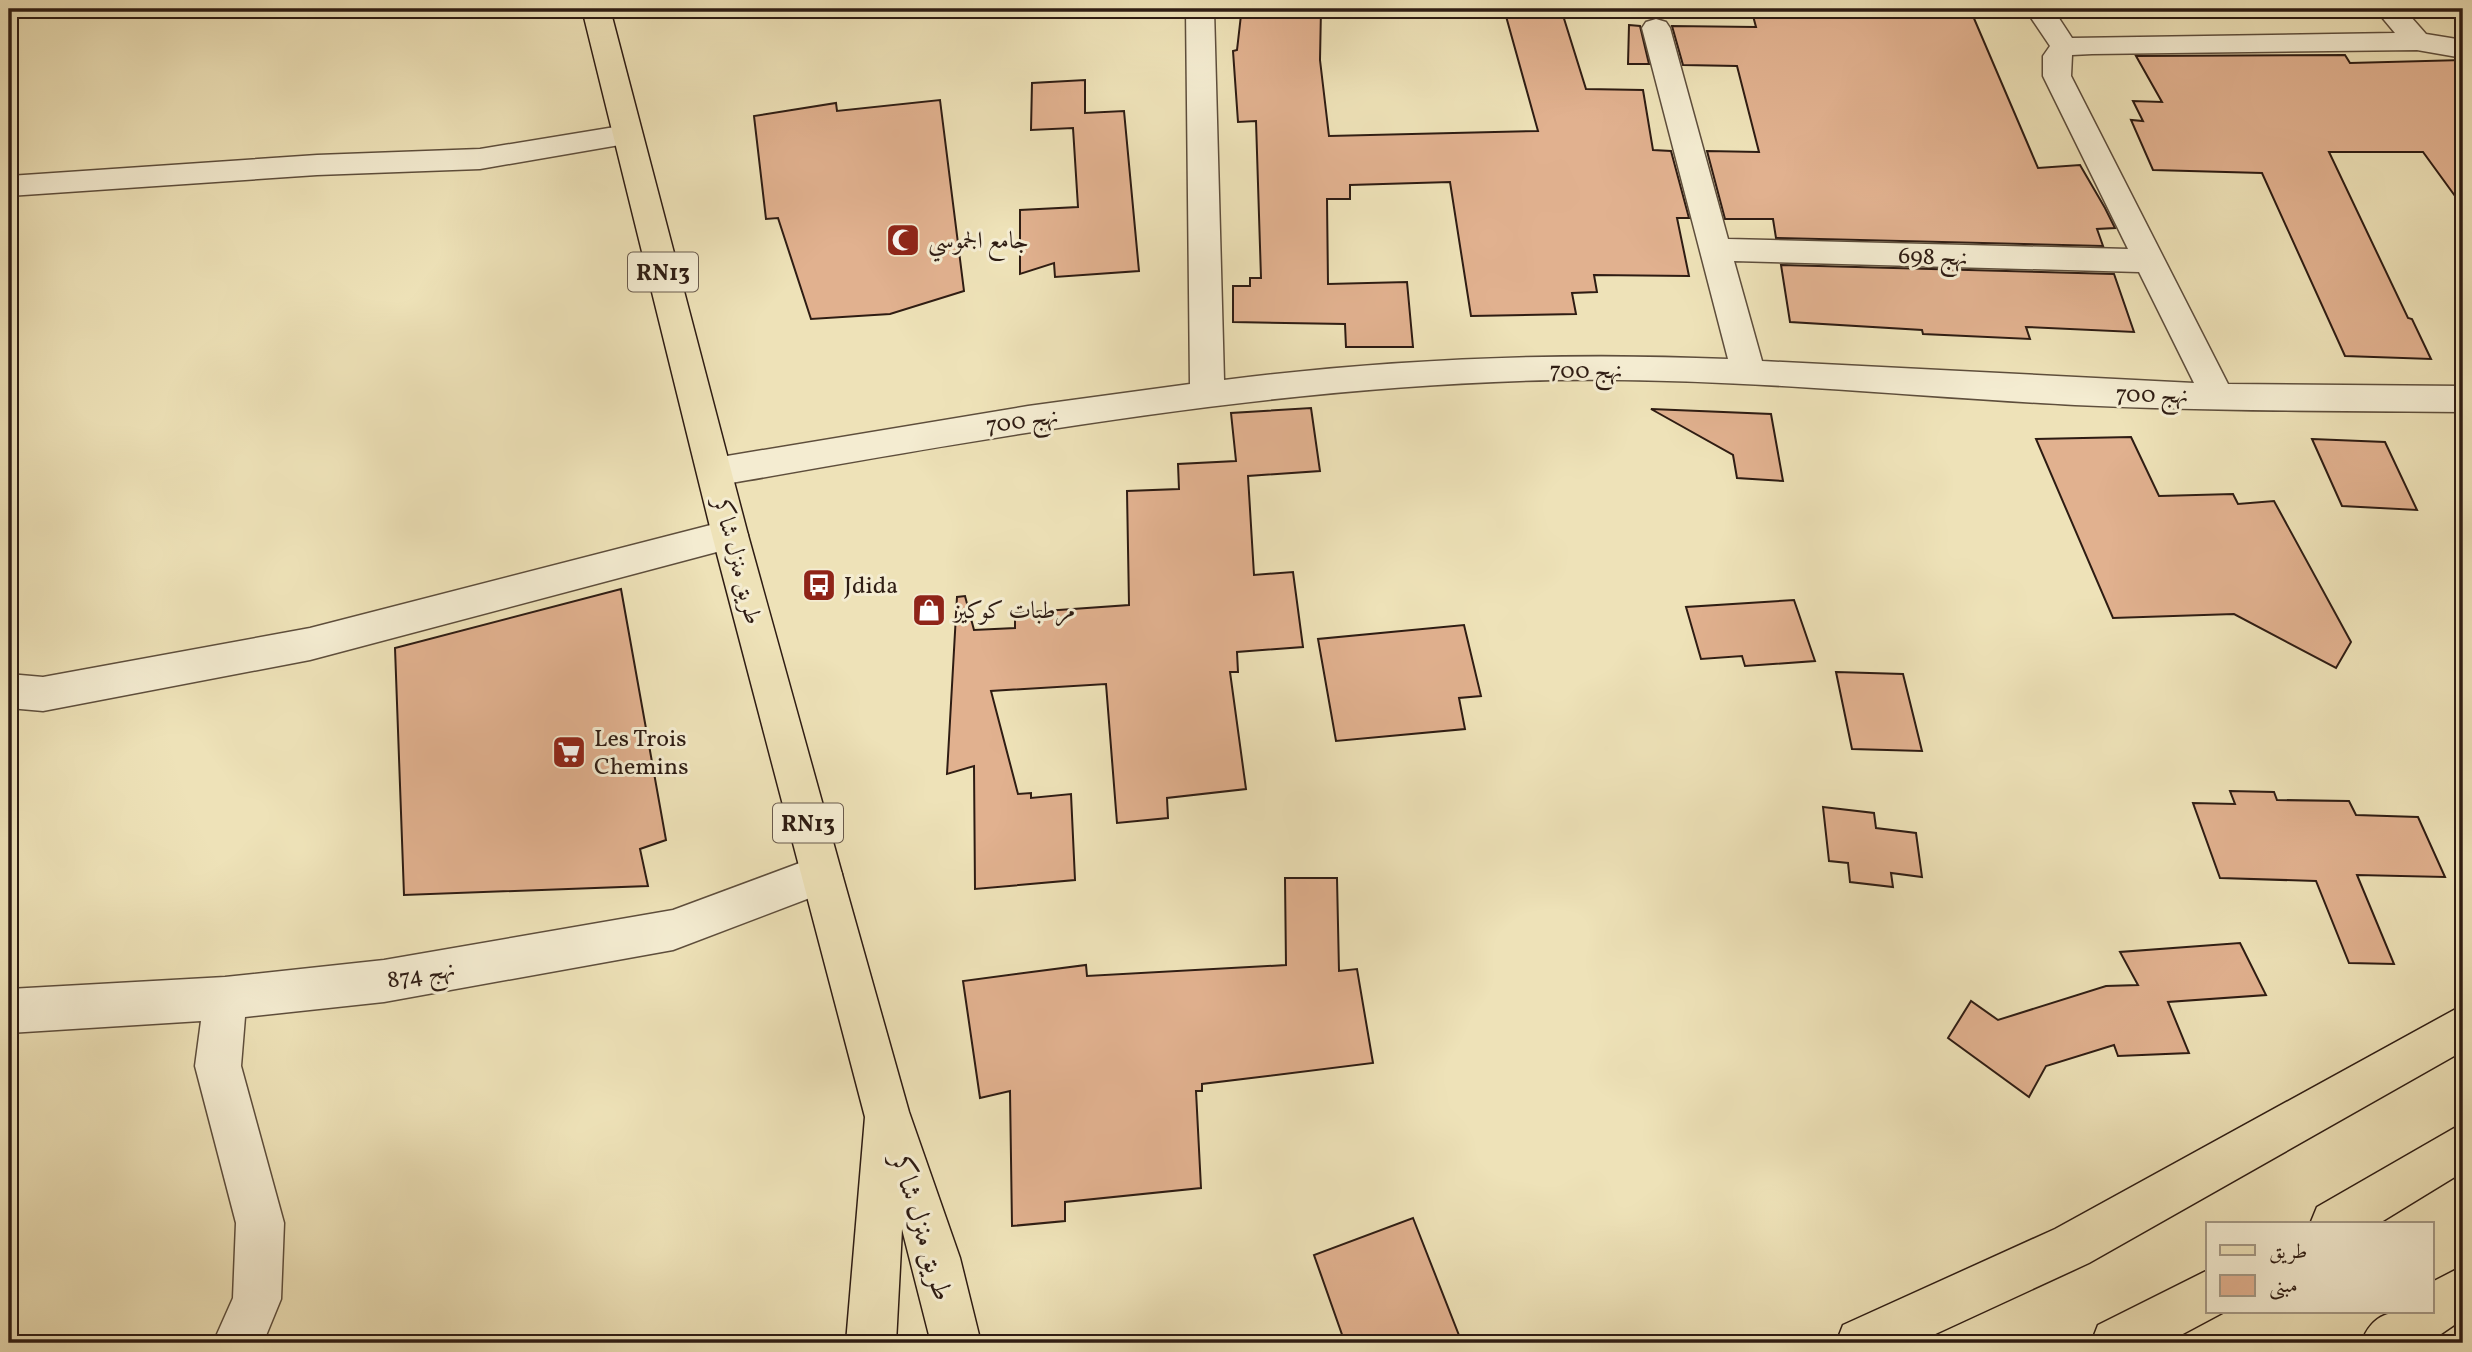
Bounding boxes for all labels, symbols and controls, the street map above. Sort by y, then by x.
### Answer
mosque icon: جامع الجموسي [884,221,922,259]
place label: جامع الجموسي [928,225,1029,262]
street label: نهج 698 [1897,240,1968,278]
road number: RN13 [628,252,698,292]
street label: نهج 700 [1550,355,1622,391]
street label: نهج 700 [2115,378,2189,416]
street label: نهج 700 [984,400,1061,446]
street label: طريق منزل شاكر [702,492,769,629]
bus stop icon: Jdida [800,566,838,604]
place label: Jdida [844,570,898,604]
shop icon: مرطبات كوكيز [910,591,948,629]
place label: مرطبات كوكيز [951,595,1075,629]
place label: Les Trois Chemins [594,723,688,785]
supermarket icon: Les Trois Chemins [550,733,588,771]
road number: RN13 [773,804,843,842]
street label: نهج 874 [385,953,458,1001]
street label: طريق منزل شاكر [879,1147,961,1306]
legend [2206,1222,2434,1314]
text: طريق [2269,1238,2307,1267]
text: مبنى [2269,1272,2298,1301]

